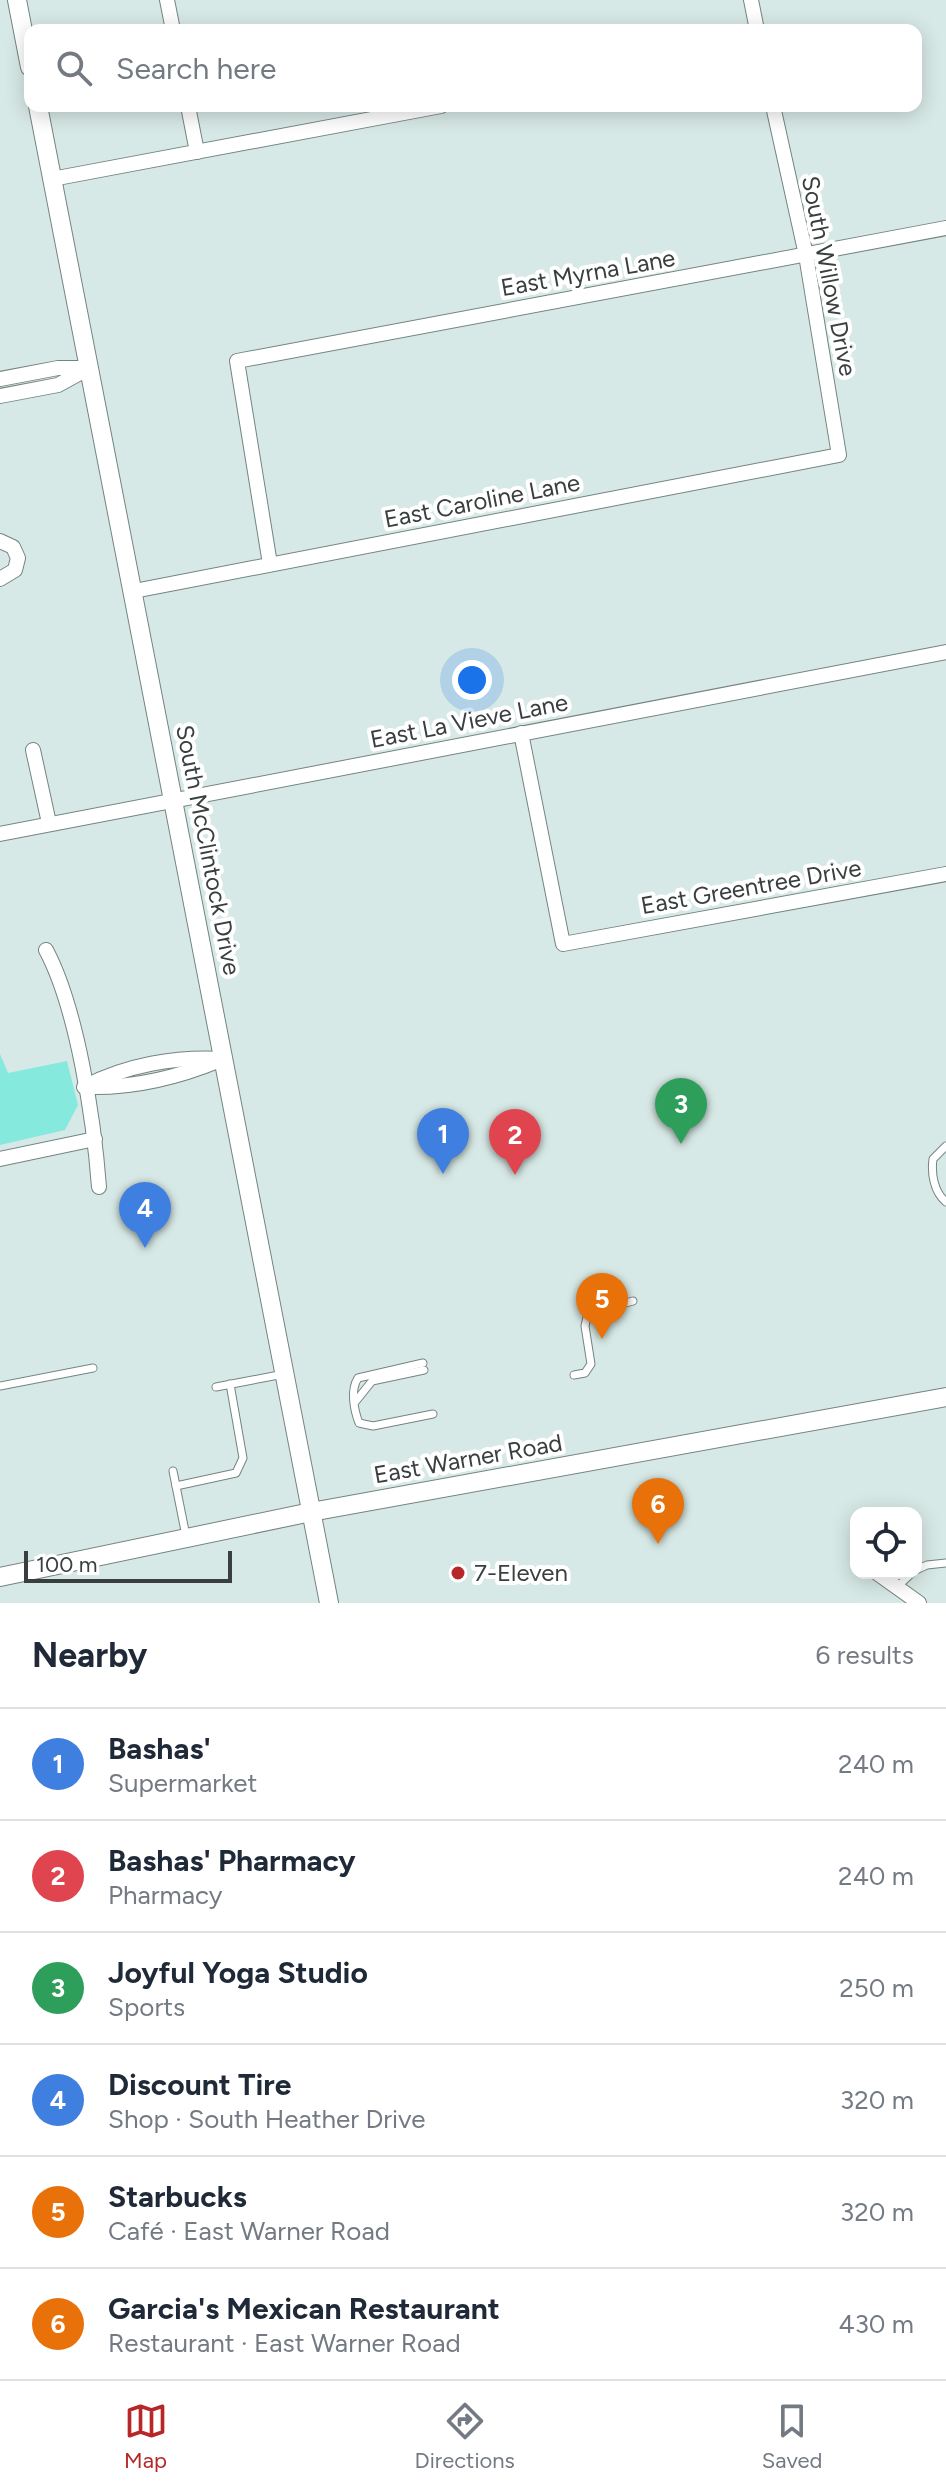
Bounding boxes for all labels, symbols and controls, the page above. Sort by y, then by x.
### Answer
search box [24,24,922,112]
icon: search [52,46,96,90]
text: Search here [116,50,276,87]
street label: South Willow Drive [796,173,863,379]
street label: East Myrna Lane [499,243,677,302]
street label: East Caroline Lane [382,467,582,534]
your location [452,660,492,700]
street label: East La Vieve Lane [368,687,570,754]
street label: South McClintock Drive [170,722,247,977]
street label: East Greentree Drive [638,853,863,920]
pin: 3 [655,1078,707,1144]
pin: 1 [417,1108,469,1174]
pin: 2 [489,1109,541,1175]
pin: 4 [119,1182,171,1248]
pin: 5 [576,1273,628,1339]
street label: East Warner Road [371,1428,564,1489]
pin: 6 [632,1478,684,1544]
map controls [850,1507,922,1579]
button: locate [850,1507,922,1579]
scale bar [24,1547,232,1583]
text: 100 m [36,1551,97,1578]
place label: 7-Eleven [474,1558,568,1587]
marker: 7-Eleven [449,1564,467,1582]
text: Nearby [32,1635,147,1676]
text: 6 results [816,1639,914,1671]
text: Bashas' [108,1730,211,1767]
text: 1 [53,1748,63,1780]
text: 240 m [838,1748,914,1780]
text: Supermarket [108,1767,257,1799]
text: Bashas' Pharmacy [108,1842,356,1879]
text: 2 [50,1860,66,1892]
text: 240 m [838,1860,914,1892]
text: Pharmacy [108,1879,222,1911]
text: Joyful Yoga Studio [108,1954,368,1991]
text: 3 [51,1972,65,2004]
text: 250 m [839,1972,914,2004]
text: Sports [108,1991,185,2023]
text: Discount Tire [108,2066,291,2103]
text: 4 [50,2084,66,2116]
text: 320 m [840,2084,914,2116]
text: Shop · South Heather Drive [108,2103,426,2135]
text: Starbucks [108,2178,247,2215]
text: 5 [50,2196,66,2228]
text: 320 m [840,2196,914,2228]
text: Café · East Warner Road [108,2215,390,2247]
text: Garcia's Mexican Restaurant [108,2290,500,2327]
text: 6 [50,2308,66,2340]
text: 430 m [838,2308,914,2340]
text: Restaurant · East Warner Road [108,2327,461,2359]
tab: Map [124,2399,168,2474]
tab: Directions [415,2399,515,2474]
tab: Saved [762,2399,822,2474]

